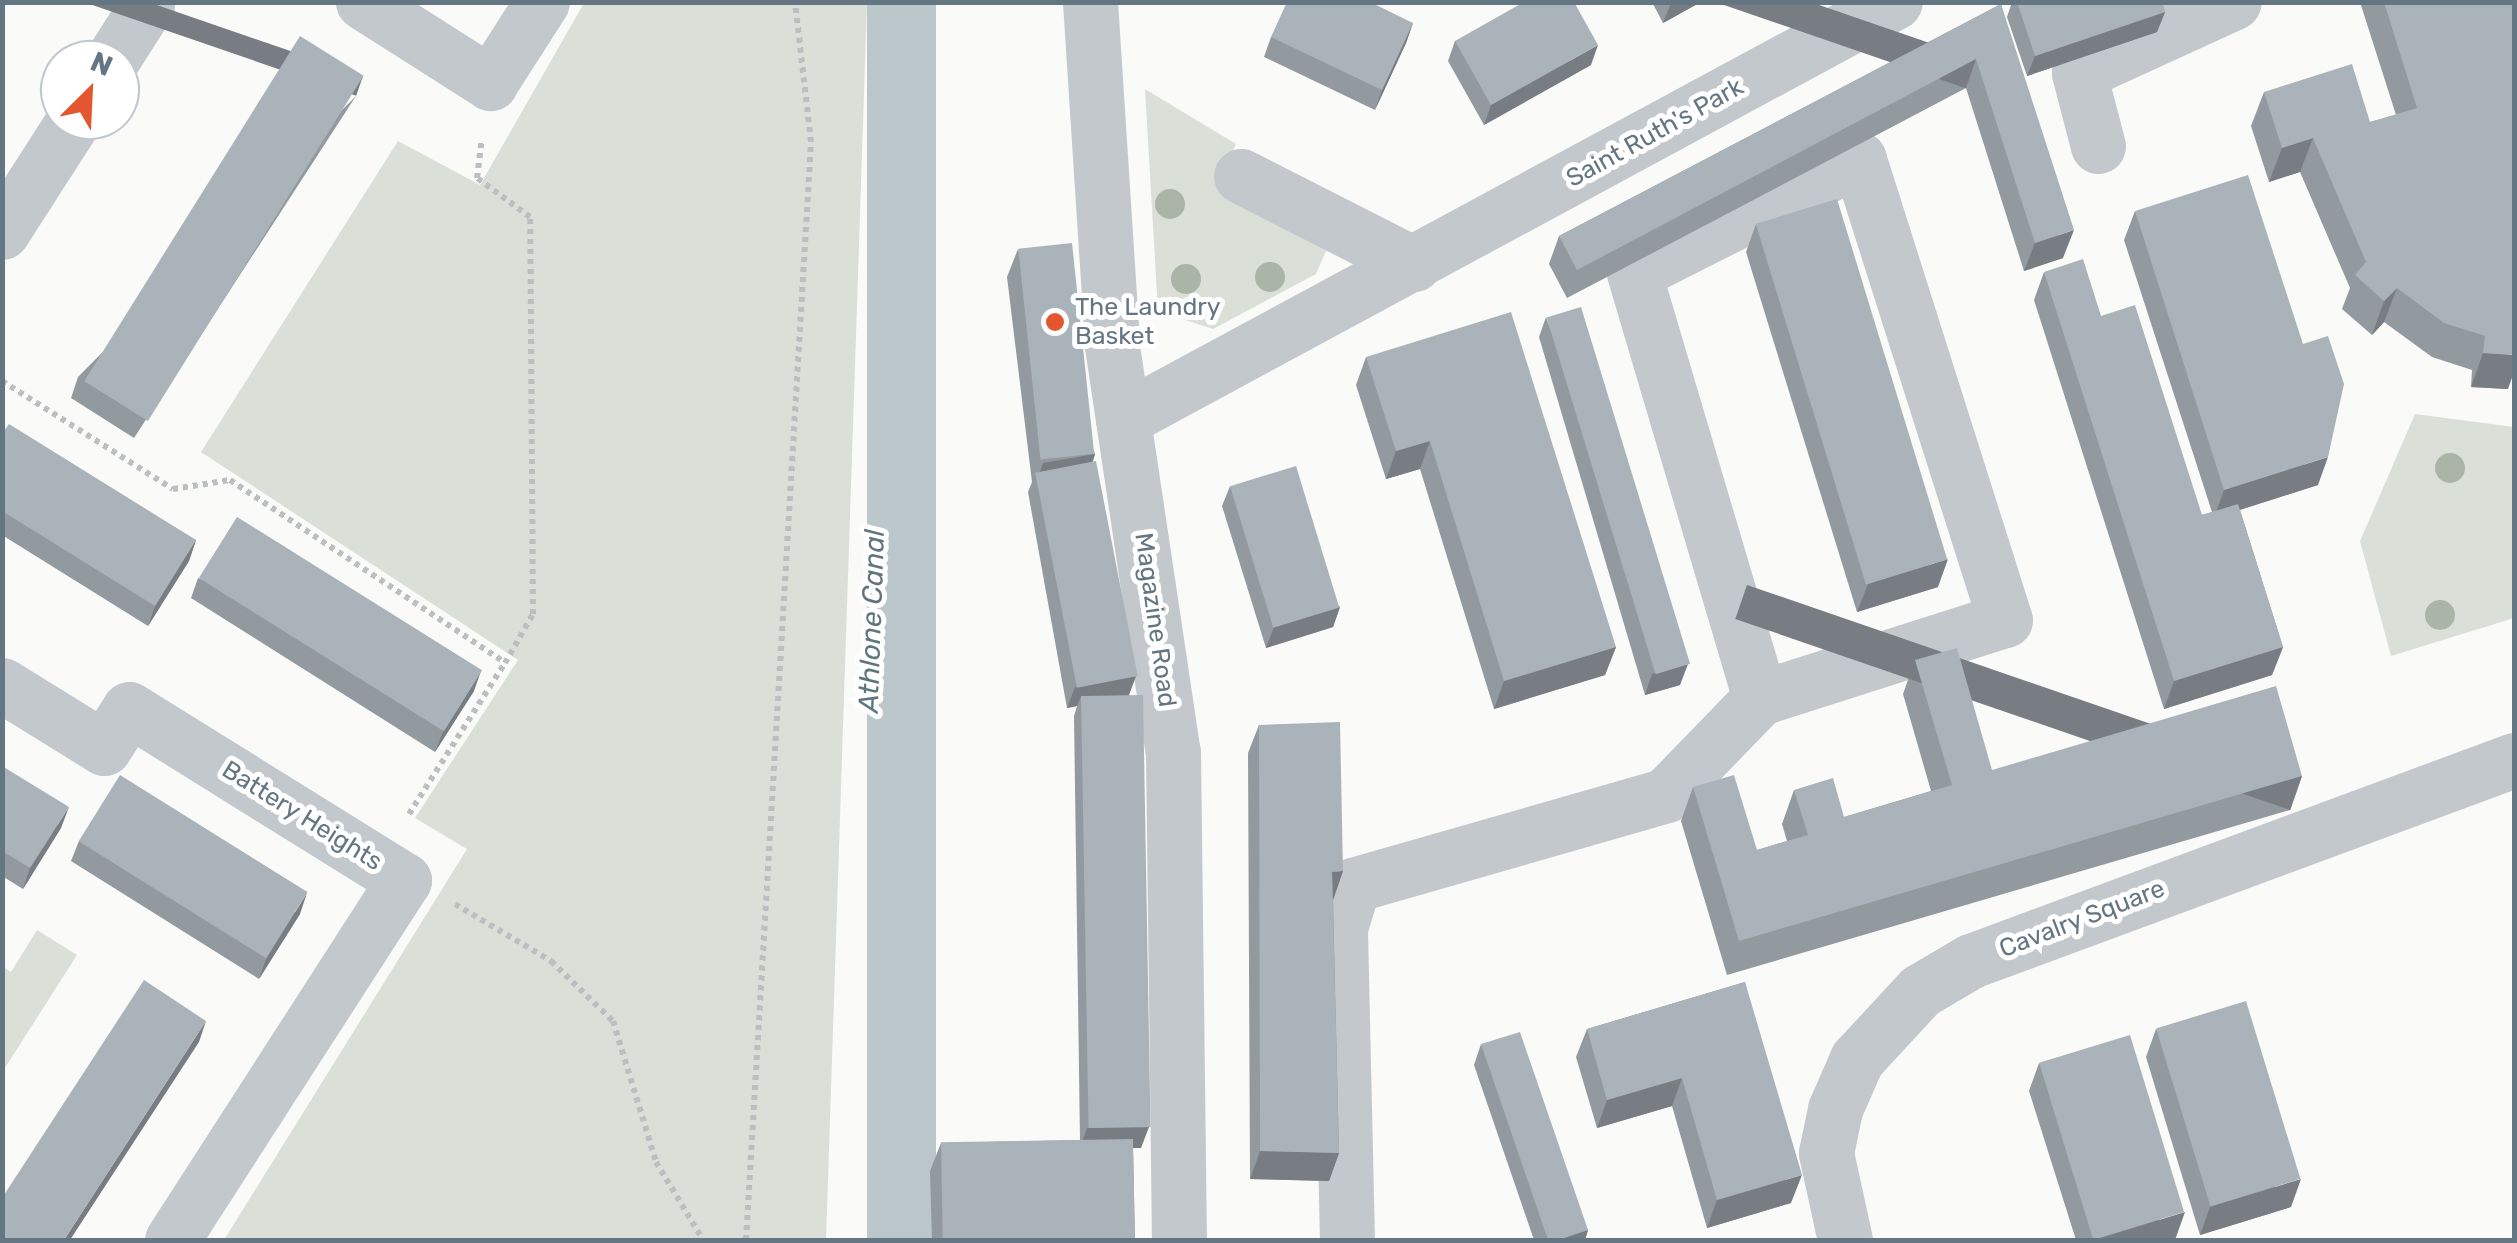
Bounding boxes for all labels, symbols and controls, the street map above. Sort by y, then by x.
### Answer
north arrow [40,40,140,140]
text: N [86,45,117,83]
street label: Saint Ruth's Park [1561,72,1749,194]
place label: The Laundry Basket [1075,293,1221,352]
marker: The Laundry Basket [1044,311,1066,333]
water label: Athlone Canal [852,529,892,713]
street label: Magazine Road [1128,531,1182,709]
street label: Battery Heights [216,755,388,877]
street label: Cavalry Square [1995,874,2169,964]

